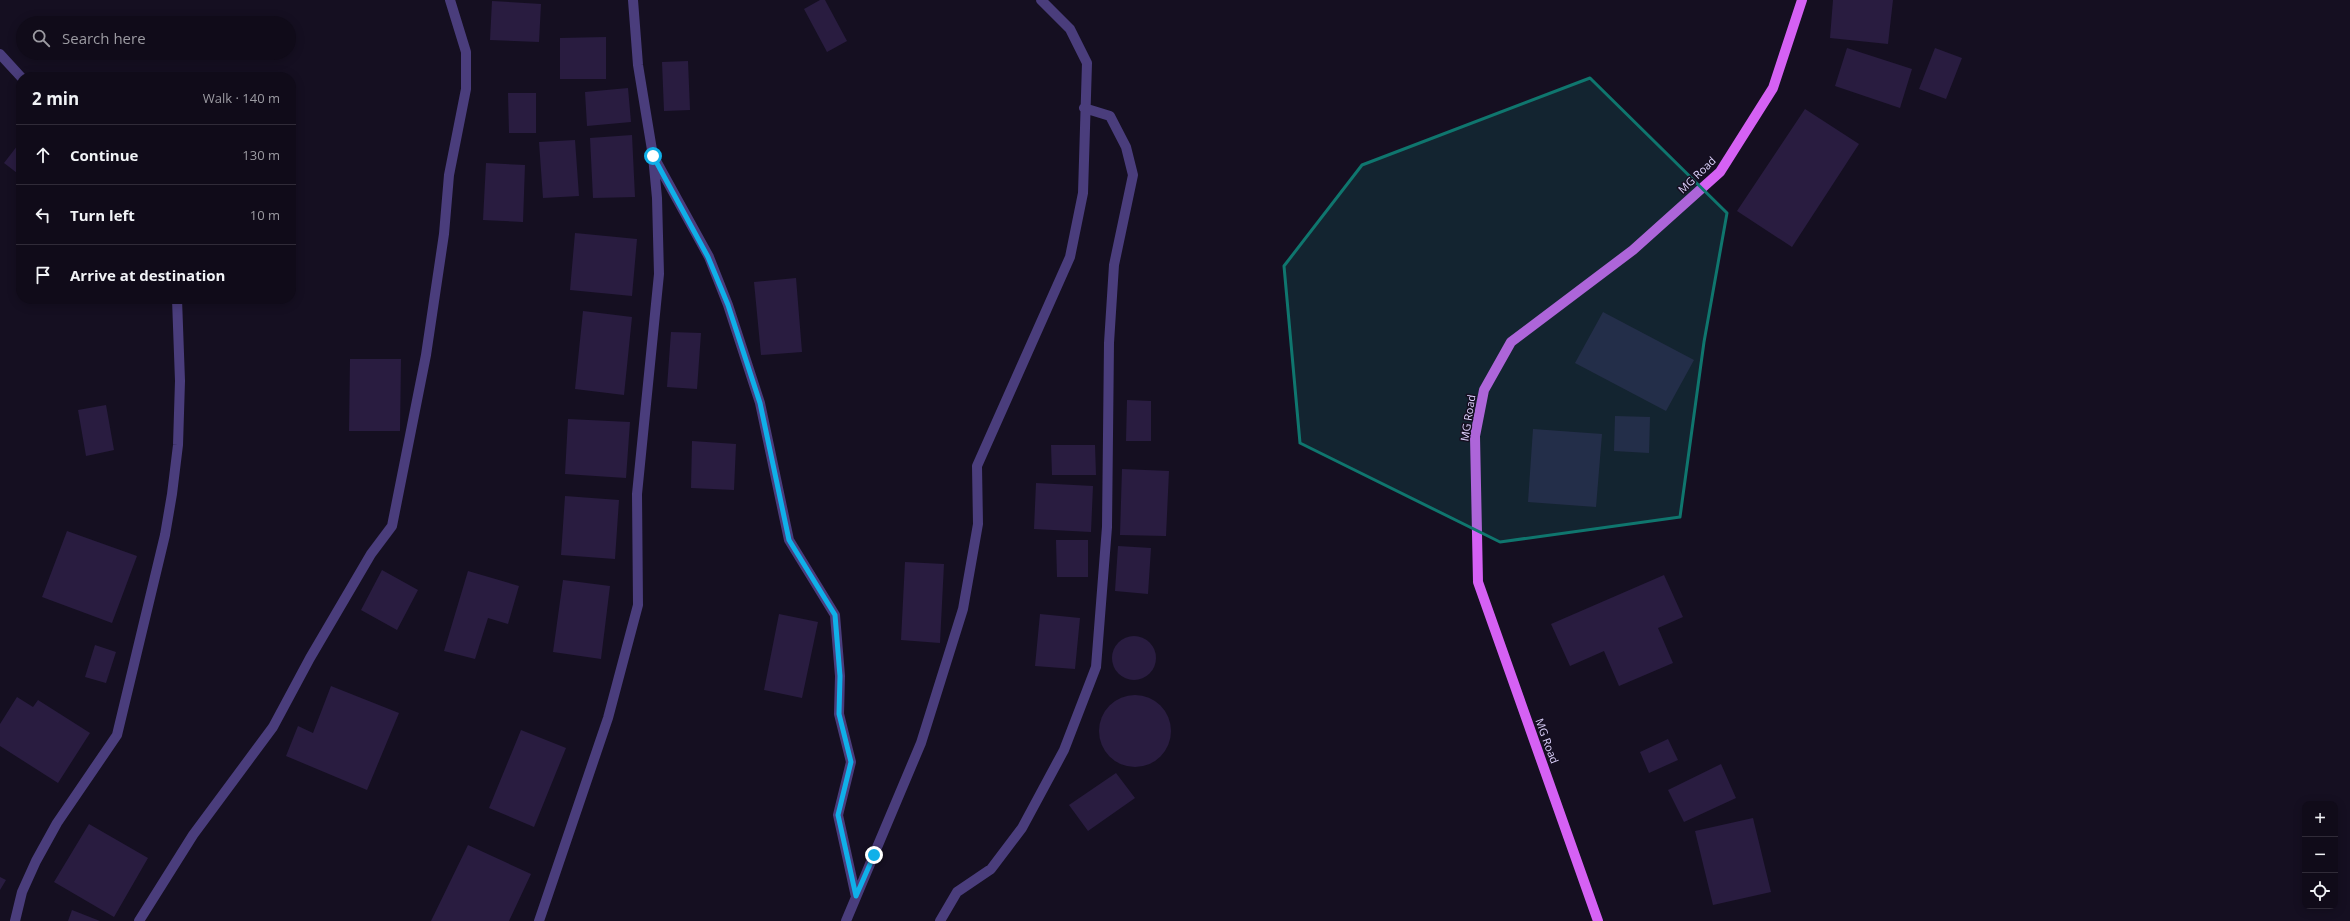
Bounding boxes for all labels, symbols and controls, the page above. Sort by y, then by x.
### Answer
search box [16,16,296,60]
icon: search [30,27,52,49]
text: Search here [62,28,146,48]
text: 2 min [32,87,79,110]
text: Walk · 140 m [203,89,280,107]
icon: ahead [32,144,54,166]
text: Continue [70,145,138,165]
text: 130 m [242,146,280,164]
route start [644,147,662,165]
street label: MG Road [1675,153,1719,196]
icon: left [32,204,54,226]
text: Turn left [70,205,135,225]
text: 10 m [250,206,280,224]
icon: arrive [32,264,54,286]
text: Arrive at destination [70,265,225,285]
street label: MG Road [1456,394,1479,442]
street label: MG Road [1532,716,1563,765]
map controls [2302,801,2338,909]
button: + [2302,801,2338,837]
button: − [2302,837,2338,873]
route end [865,846,883,864]
button: locate [2302,873,2338,909]

